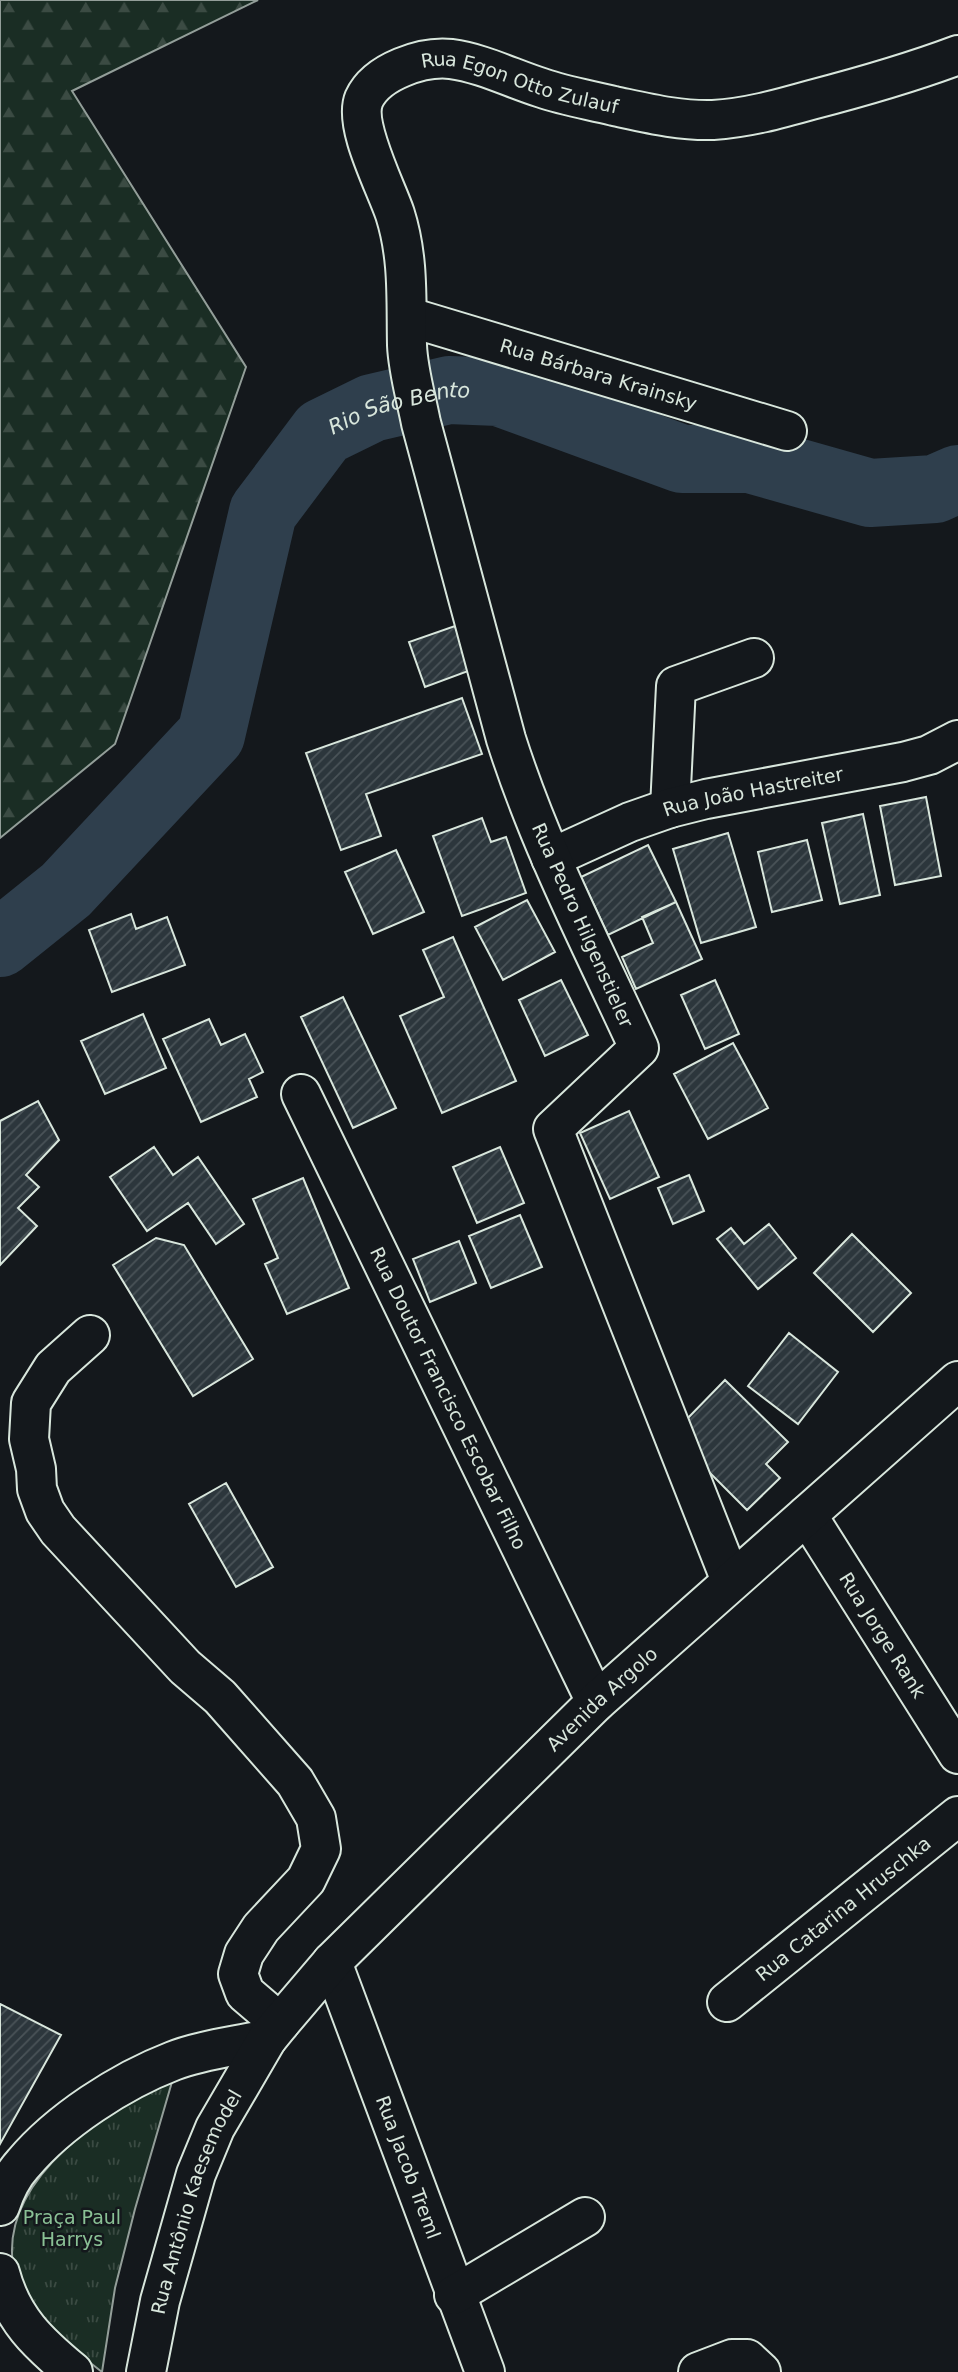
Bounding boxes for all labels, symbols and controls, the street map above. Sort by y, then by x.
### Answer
street label: Rua Egon Otto Zulauf [419,47,622,118]
street label: Rua Bárbara Krainsky [497,334,700,414]
water label: Rio São Bento [324,378,471,440]
street label: Rua João Hastreiter [660,762,845,821]
street label: Rua Pedro Hilgenstieler [528,819,638,1031]
street label: Rua Doutor Francisco Escobar Filho [366,1243,531,1553]
street label: Rua Jorge Rank [835,1568,931,1702]
street label: Avenida Argolo [542,1642,662,1755]
street label: Rua Catarina Hruschka [751,1832,935,1985]
street label: Rua Antônio Kaesemodel [147,2086,246,2316]
street label: Rua Jacob Treml [372,2092,445,2242]
park label: Praça Paul Harrys [23,2206,121,2250]

